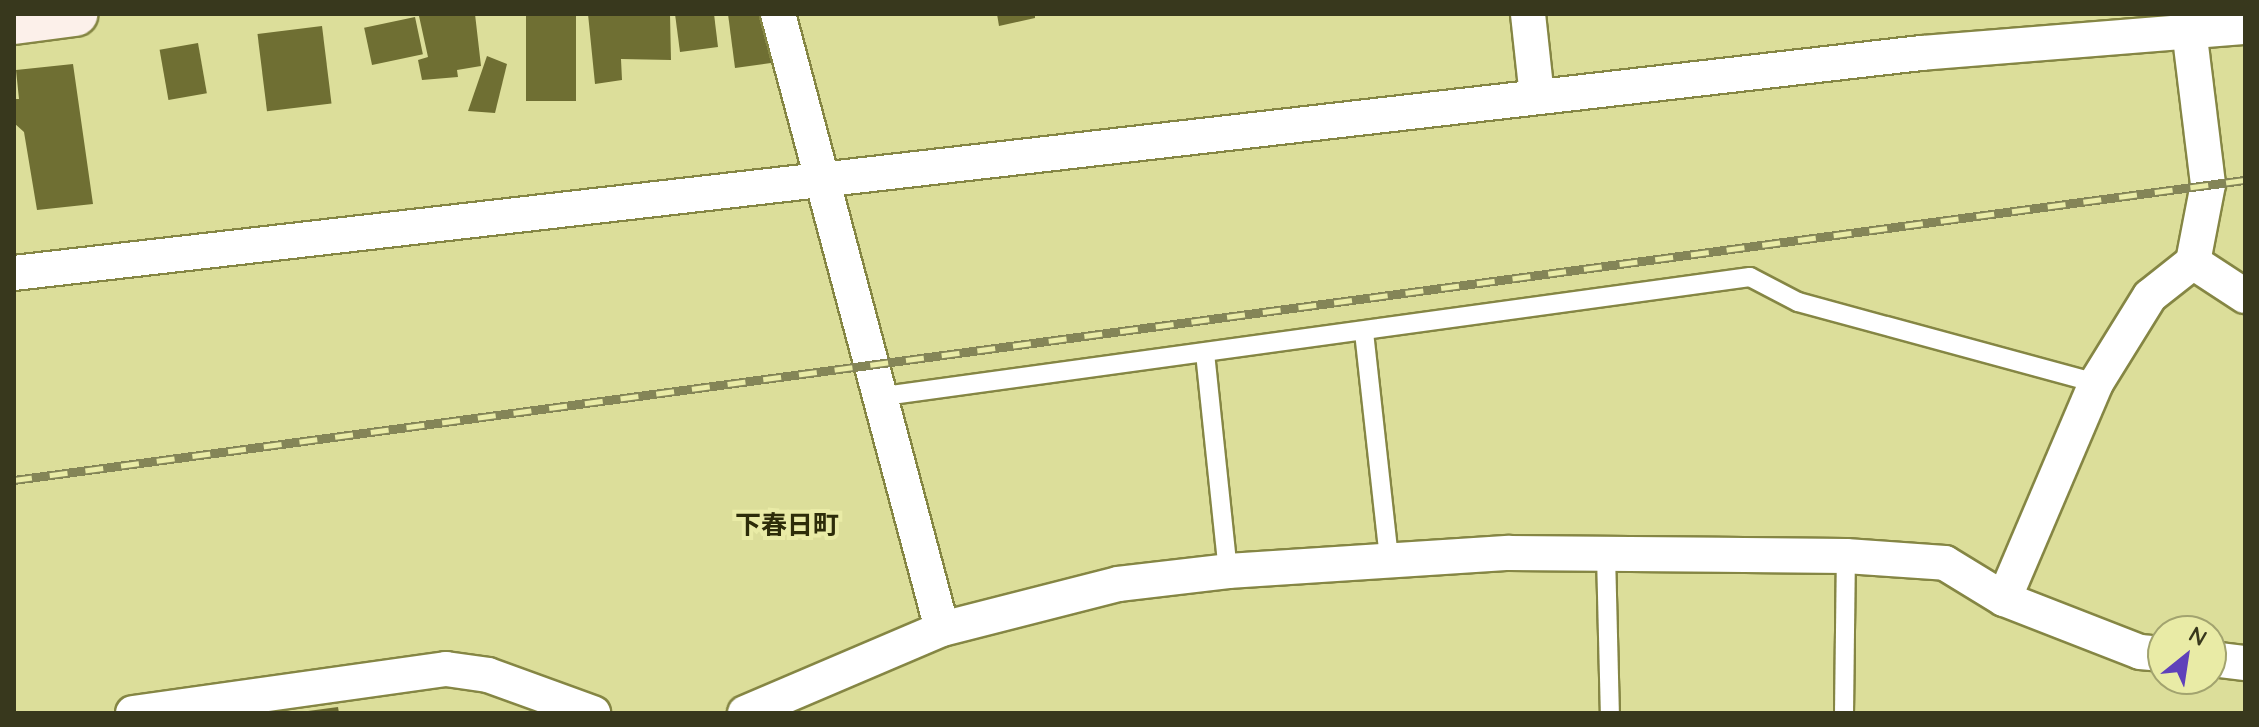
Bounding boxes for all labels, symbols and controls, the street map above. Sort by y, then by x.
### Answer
district label: 下春日町 [735,509,839,541]
north arrow [2147,615,2227,695]
text: N [2184,620,2212,652]

